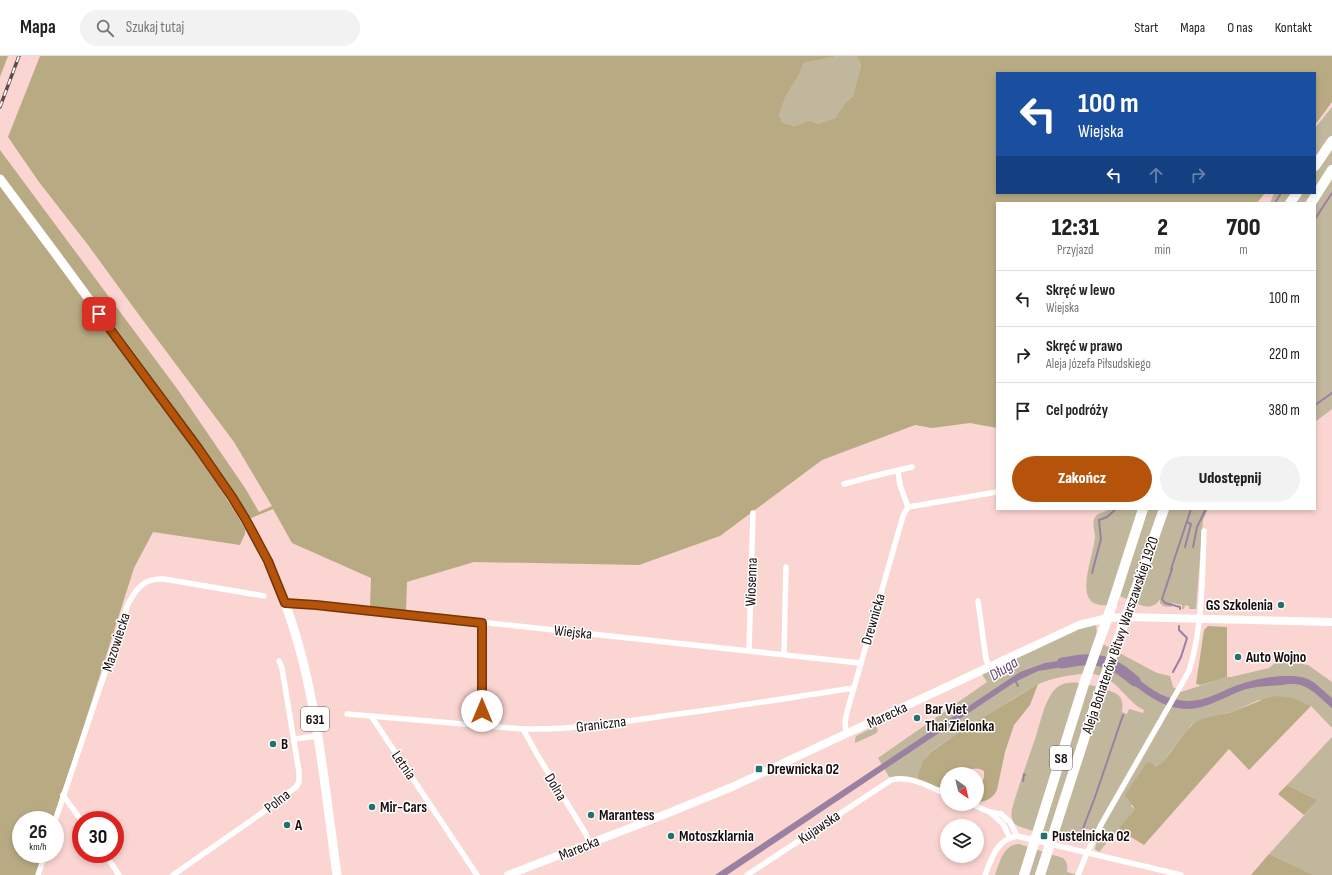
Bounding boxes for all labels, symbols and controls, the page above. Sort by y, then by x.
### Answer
search box [80,10,360,46]
text: Mapa [20,16,56,39]
icon: search [94,17,116,39]
text: Szukaj tutaj [126,18,184,37]
text: Start [1134,19,1158,36]
text: Mapa [1180,19,1205,36]
text: O nas [1227,19,1253,36]
text: Kontakt [1275,19,1312,36]
text: 100 m [1078,87,1139,120]
icon: left [1012,88,1064,140]
text: Wiejska [1078,121,1124,142]
icon: left [1103,164,1125,186]
icon: ahead [1145,164,1167,186]
icon: right [1187,164,1209,186]
text: 12:31 [1051,213,1099,242]
text: 2 [1157,213,1168,242]
text: 700 [1226,213,1261,242]
text: Przyjazd [1057,242,1093,258]
text: min [1154,242,1171,258]
text: m [1239,242,1248,258]
text: Skręć w lewo [1046,281,1115,300]
icon: left [1012,288,1034,310]
text: 100 m [1269,289,1300,308]
pin [82,297,116,331]
text: Wiejska [1046,300,1079,316]
icon: arrive [88,303,110,325]
text: Skręć w prawo [1046,337,1123,356]
icon: right [1012,344,1034,366]
text: 220 m [1269,345,1300,364]
text: Aleja Józefa Piłsudskiego [1046,356,1151,372]
icon: arrive [1012,400,1034,422]
text: Cel podróży [1046,401,1108,420]
text: 380 m [1268,401,1300,420]
button: Zakończ [1012,456,1152,502]
button: Udostępnij [1160,456,1300,502]
street label: Aleja Bohaterów Bitwy Warszawskiej 1920 [1077,534,1163,737]
street label: Wiosenna [741,557,762,607]
street label: Drewnicka [857,591,890,647]
place label: GS Szkolenia [1206,596,1273,615]
marker: GS Szkolenia [1276,600,1286,610]
street label: Mazowiecka [98,610,135,674]
street label: Wiejska [553,621,593,644]
place label: Auto Wojno [1245,648,1306,667]
marker: Auto Wojno [1233,652,1243,662]
water label: Długa [986,653,1022,685]
position arrow [461,690,503,732]
street label: Marecka [864,698,911,733]
place label: Bar Viet Thai Zielonka [925,700,994,736]
road number: 631 [301,707,329,731]
street label: Graniczna [575,712,627,737]
marker: Bar Viet Thai Zielonka [912,713,922,723]
place label: B [281,735,288,754]
marker: B [268,739,278,749]
road number: S8 [1050,746,1072,770]
street label: Letnia [387,747,420,784]
place label: Drewnicka 02 [767,760,839,779]
marker: Drewnicka 02 [754,764,764,774]
north arrow [940,767,984,811]
map controls [940,767,984,863]
street label: Dolna [540,770,571,805]
street label: Polna [261,785,294,817]
place label: Mir-Cars [380,798,427,817]
marker: Mir-Cars [367,802,377,812]
place label: Marantess [599,806,655,825]
street label: Kujawska [795,806,844,848]
marker: Marantess [586,810,596,820]
speed limit sign: 30 [72,811,124,863]
place label: A [294,816,303,835]
button: layers [940,819,984,863]
text: 26 [29,820,47,844]
marker: A [282,820,292,830]
place label: Motoszklarnia [679,827,754,846]
place label: Pustelnicka 02 [1052,827,1130,846]
marker: Motoszklarnia [666,831,676,841]
marker: Pustelnicka 02 [1039,831,1049,841]
street label: Marecka [556,832,603,865]
text: km/h [29,841,47,853]

